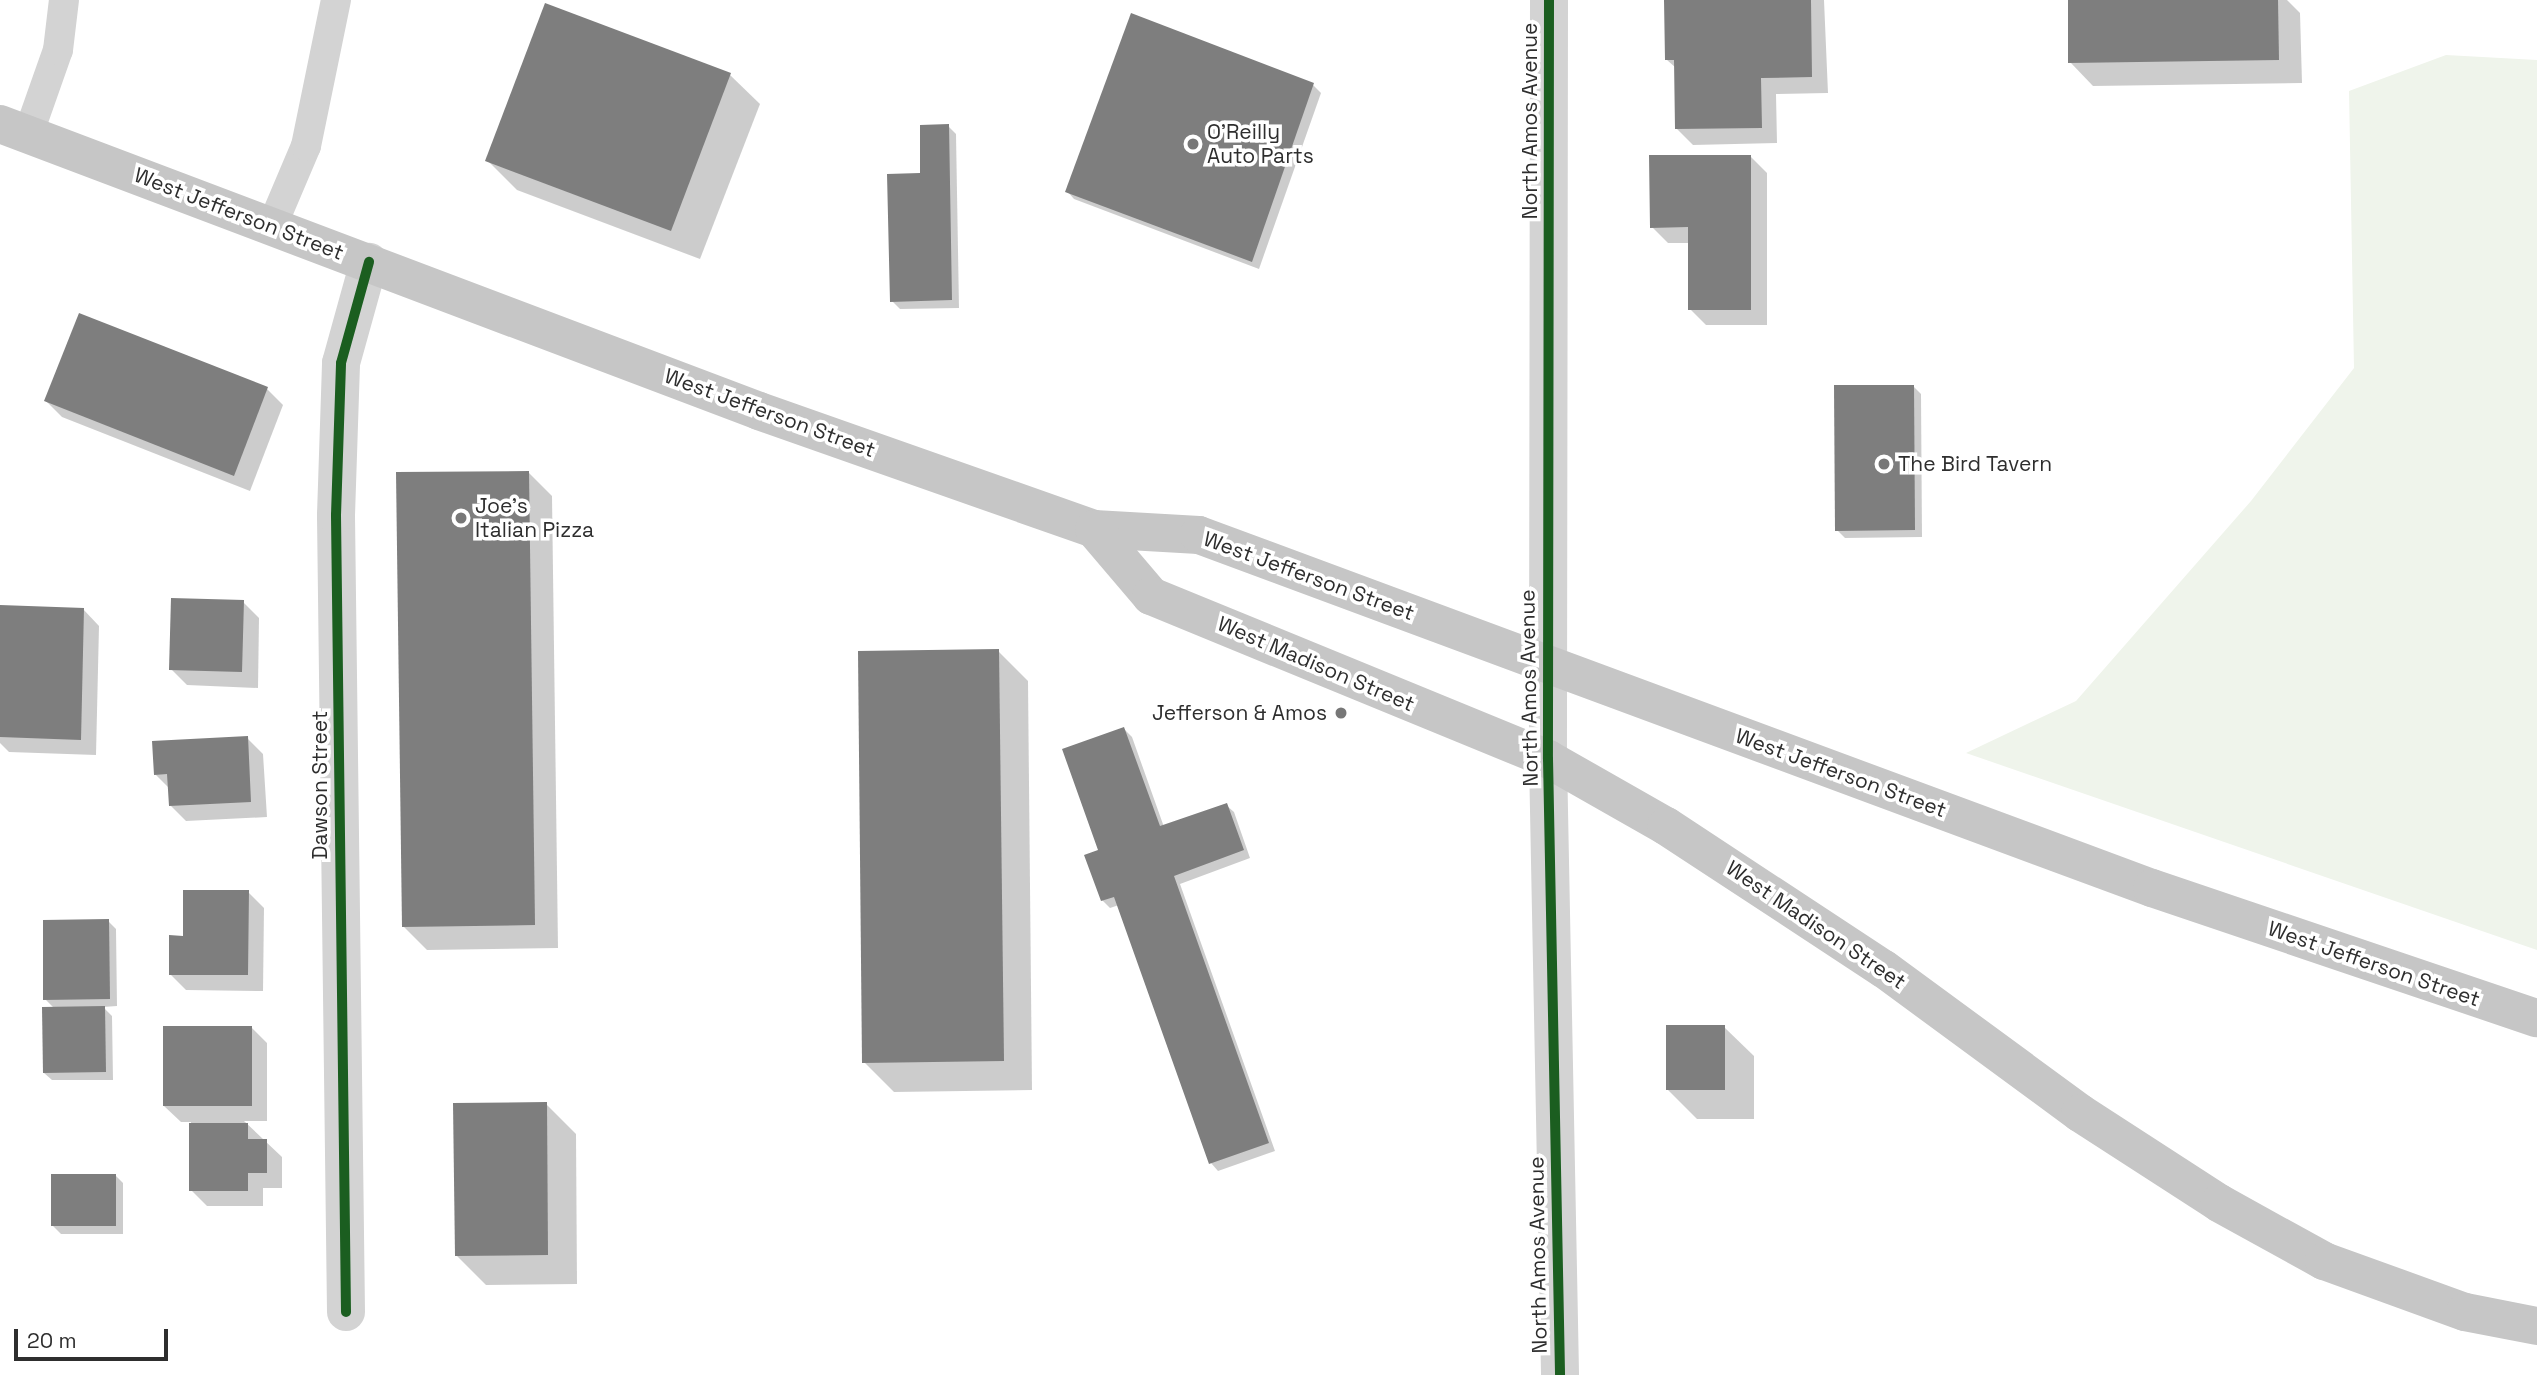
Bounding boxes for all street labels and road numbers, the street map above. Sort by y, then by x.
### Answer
street label: North Amos Avenue [1517,22,1543,220]
street label: West Jefferson Street [131,162,347,266]
street label: West Jefferson Street [661,363,879,463]
street label: West Jefferson Street [1200,526,1418,626]
street label: North Amos Avenue [1515,589,1543,787]
street label: West Madison Street [1214,611,1418,717]
street label: Dawson Street [307,710,333,860]
street label: West Jefferson Street [1732,723,1950,823]
street label: West Madison Street [1721,855,1911,995]
street label: West Jefferson Street [2265,916,2483,1012]
street label: North Amos Avenue [1524,1156,1552,1354]

